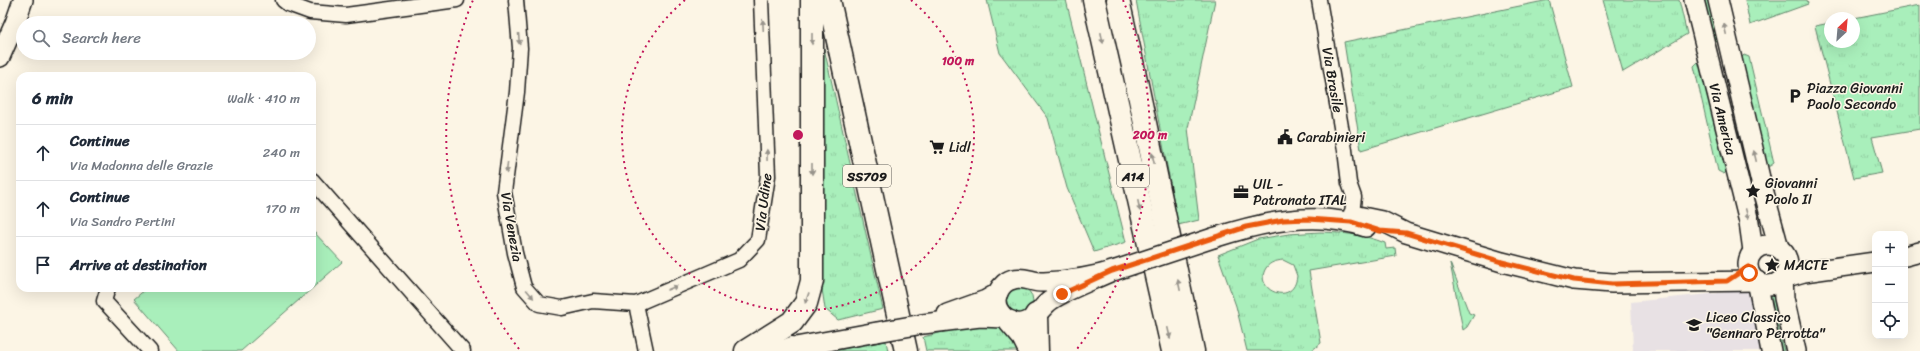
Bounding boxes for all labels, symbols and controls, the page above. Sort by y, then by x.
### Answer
north arrow [1824,12,1860,48]
search box [16,16,316,60]
one-way arrow [759,19,766,31]
one-way arrow [1722,23,1728,35]
text: Search here [62,25,141,51]
icon: search [30,27,52,49]
one-way arrow [1100,32,1106,44]
one-way arrow [516,33,523,45]
one-way arrow [809,33,815,46]
street label: Via Brasile [1314,45,1351,115]
text: 100 m [942,50,975,72]
place label: Piazza Giovanni Paolo Secondo [1807,76,1904,117]
street label: Via America [1702,81,1744,159]
text: 6 min [32,83,73,113]
text: Walk · 410 m [227,87,300,110]
parking icon: Piazza Giovanni Paolo Secondo [1786,87,1804,105]
text: 200 m [1132,124,1168,146]
place label: Carabinieri [1297,125,1366,150]
text: Continue [70,128,130,154]
centre of rings [791,128,805,142]
public building icon: Carabinieri [1276,128,1294,146]
place label: Lidl [949,135,972,160]
supermarket icon: Lidl [928,138,946,156]
text: 240 m [263,141,300,164]
icon: ahead [32,142,54,164]
one-way arrow [764,148,770,161]
one-way arrow [1752,149,1758,162]
one-way arrow [1149,152,1155,164]
text: Via Madonna delle Grazie [70,154,213,177]
one-way arrow [503,162,510,174]
one-way arrow [809,163,815,176]
road number: SS709 [843,165,891,187]
road number: A14 [1117,165,1149,187]
place label: Giovanni Paolo II [1765,171,1818,212]
street label: Via Udine [748,172,779,232]
place label: UIL - Patronato ITAL [1253,172,1347,213]
place icon: Giovanni Paolo II [1744,182,1762,200]
office icon: UIL - Patronato ITAL [1232,183,1250,201]
text: Continue [70,184,130,210]
street label: Via Venezia [493,190,530,264]
text: 170 m [265,197,300,220]
icon: ahead [32,198,54,220]
one-way arrow [1137,200,1143,212]
one-way arrow [1745,208,1751,221]
text: Via Sandro Pertini [70,210,175,233]
map controls [1872,231,1908,339]
button: + [1872,231,1908,267]
text: Arrive at destination [70,252,207,278]
place label: MACTE [1784,253,1829,278]
icon: arrive [32,254,54,276]
place icon: MACTE [1763,256,1781,274]
route start [1740,264,1758,282]
button: − [1872,267,1908,303]
one-way arrow [1176,279,1182,292]
one-way arrow [666,285,678,291]
route end [1053,285,1071,303]
one-way arrow [525,288,534,299]
one-way arrow [803,293,809,305]
button: locate [1872,303,1908,339]
place label: Liceo Classico "Gennaro Perrotta" [1706,305,1826,346]
school or university icon: Liceo Classico "Gennaro Perrotta" [1685,316,1703,334]
one-way arrow [1166,327,1172,339]

